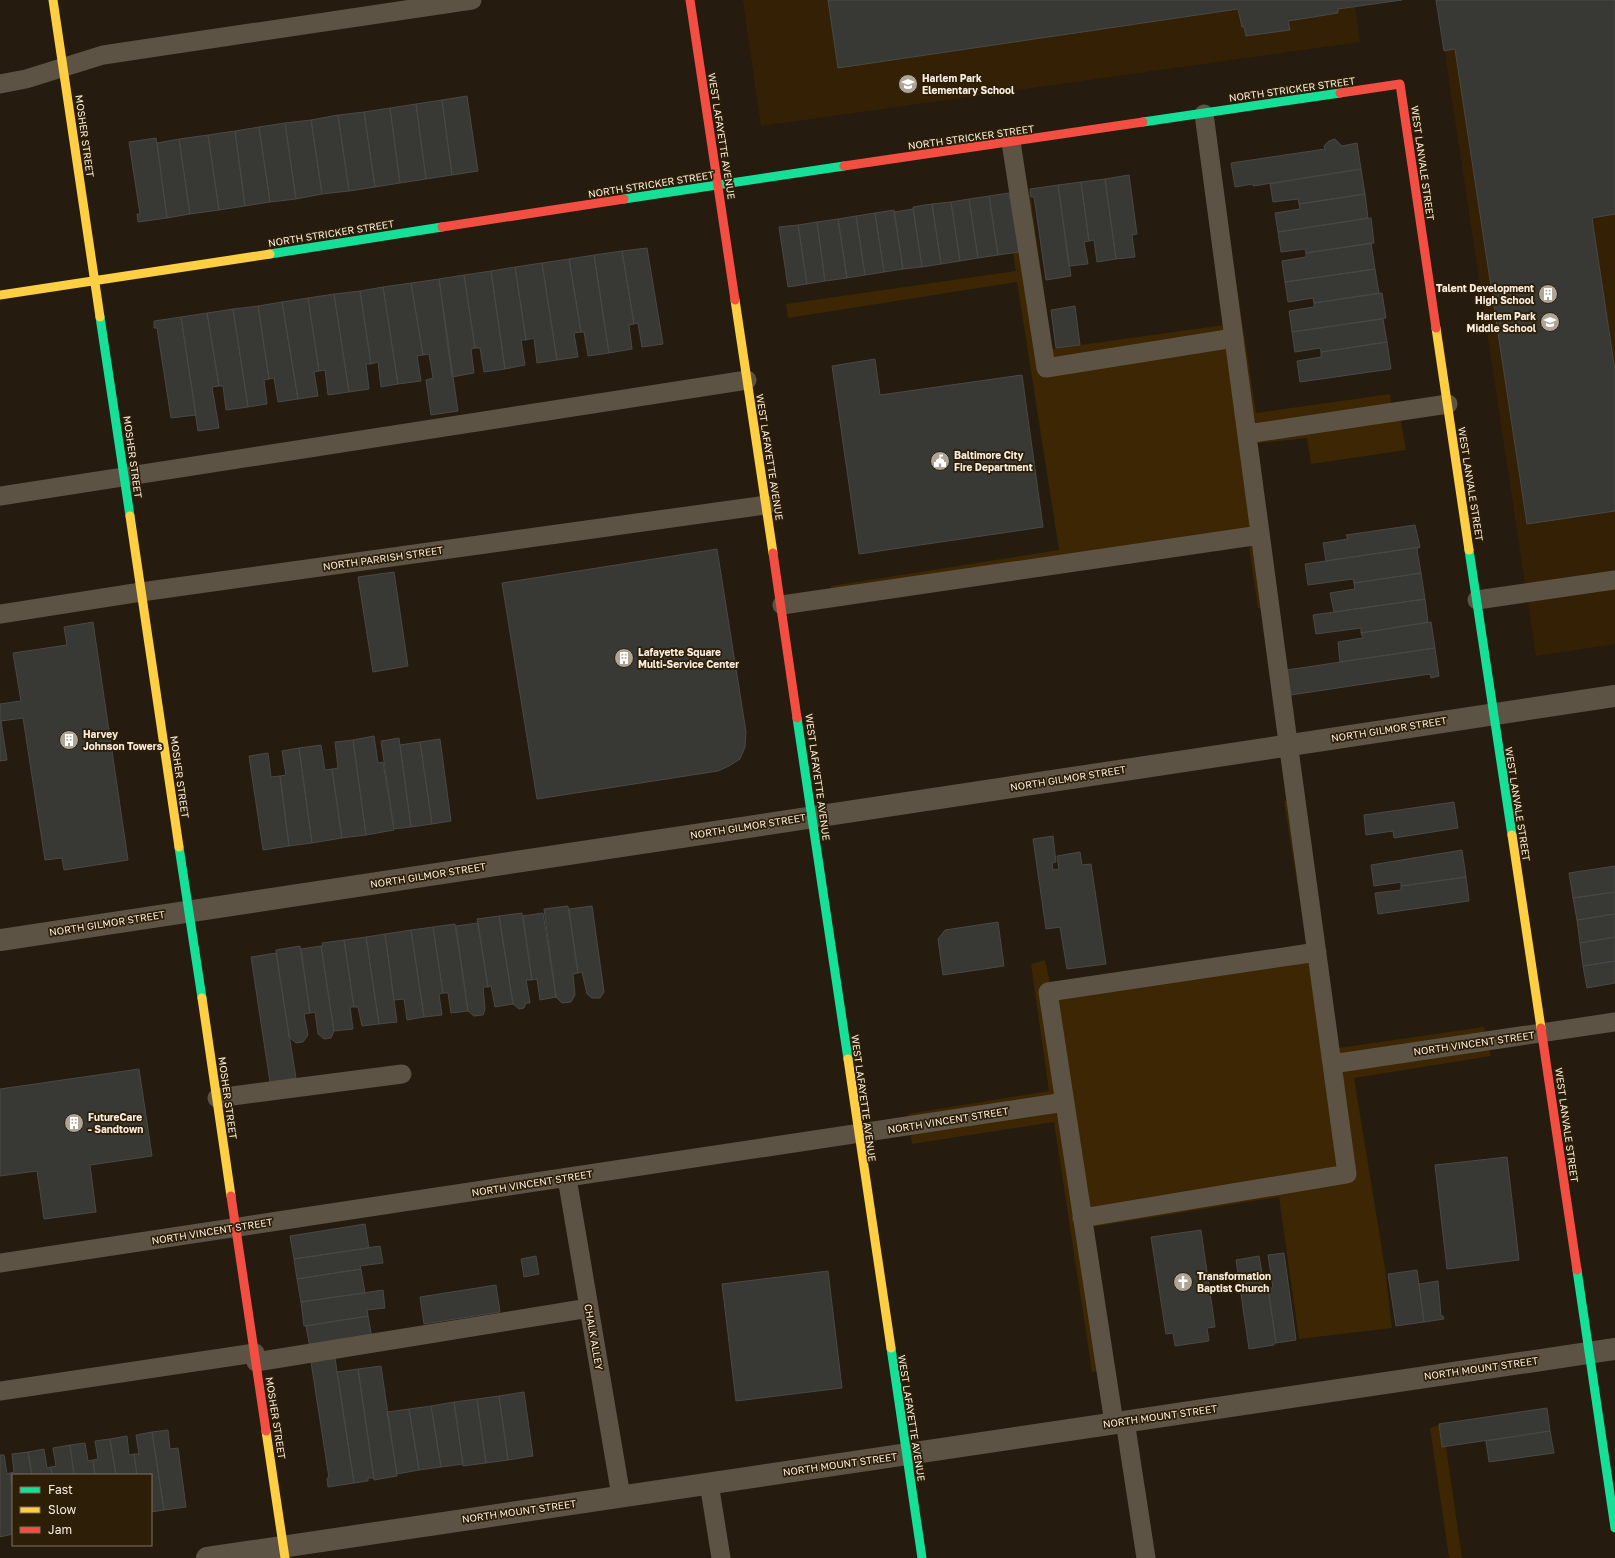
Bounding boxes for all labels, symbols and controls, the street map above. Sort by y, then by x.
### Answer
street label: WEST LAFAYETTE AVENUE [706,72,738,200]
place label: Harlem Park Elementary School [922,72,1015,96]
school or university icon: Harlem Park Elementary School [897,73,919,95]
street label: NORTH STRICKER STREET [1228,74,1356,104]
street label: MOSHER STREET [73,94,97,178]
street label: WEST LANVALE STREET [1409,105,1437,221]
street label: NORTH STRICKER STREET [907,122,1035,152]
street label: NORTH STRICKER STREET [587,168,715,200]
street label: NORTH STRICKER STREET [267,217,395,249]
place label: Talent Development High School [1436,282,1535,306]
building icon: Talent Development High School [1537,283,1559,305]
place label: Harlem Park Middle School [1467,310,1537,334]
school or university icon: Harlem Park Middle School [1539,311,1561,333]
street label: WEST LAFAYETTE AVENUE [754,393,786,521]
street label: MOSHER STREET [121,415,145,499]
street label: WEST LANVALE STREET [1456,426,1486,542]
place label: Baltimore City Fire Department [954,449,1033,473]
public building icon: Baltimore City Fire Department [929,450,951,472]
street label: NORTH PARRISH STREET [322,544,444,572]
place label: Lafayette Square Multi-Service Center [638,646,739,670]
building icon: Lafayette Square Multi-Service Center [613,647,635,669]
street label: WEST LAFAYETTE AVENUE [803,713,833,841]
street label: NORTH GILMOR STREET [1330,714,1448,744]
place label: Harvey Johnson Towers [83,728,163,752]
building icon: Harvey Johnson Towers [58,729,80,751]
street label: MOSHER STREET [168,735,192,819]
street label: WEST LANVALE STREET [1503,746,1533,862]
street label: NORTH GILMOR STREET [1009,763,1127,793]
street label: NORTH GILMOR STREET [689,811,807,841]
street label: NORTH GILMOR STREET [369,860,487,890]
street label: NORTH GILMOR STREET [48,908,166,938]
street label: NORTH VINCENT STREET [1413,1029,1535,1057]
street label: WEST LAFAYETTE AVENUE [849,1034,879,1162]
street label: MOSHER STREET [216,1056,240,1140]
street label: WEST LANVALE STREET [1553,1067,1581,1183]
street label: NORTH VINCENT STREET [887,1104,1009,1136]
place label: FutureCare - Sandtown [88,1111,143,1135]
building icon: FutureCare - Sandtown [63,1112,85,1134]
street label: NORTH VINCENT STREET [471,1167,593,1199]
street label: NORTH VINCENT STREET [151,1215,273,1247]
place label: Transformation Baptist Church [1197,1270,1271,1294]
church icon: Transformation Baptist Church [1172,1271,1194,1293]
street label: CHALK ALLEY [582,1303,606,1372]
street label: WEST LAFAYETTE AVENUE [896,1354,928,1482]
street label: NORTH MOUNT STREET [1423,1354,1539,1382]
street label: MOSHER STREET [264,1376,288,1460]
street label: NORTH MOUNT STREET [1102,1402,1218,1430]
street label: NORTH MOUNT STREET [782,1450,898,1478]
legend [12,1474,152,1546]
text: Fast [48,1482,73,1497]
street label: NORTH MOUNT STREET [461,1497,577,1525]
text: Slow [48,1502,76,1517]
text: Jam [48,1522,72,1537]

